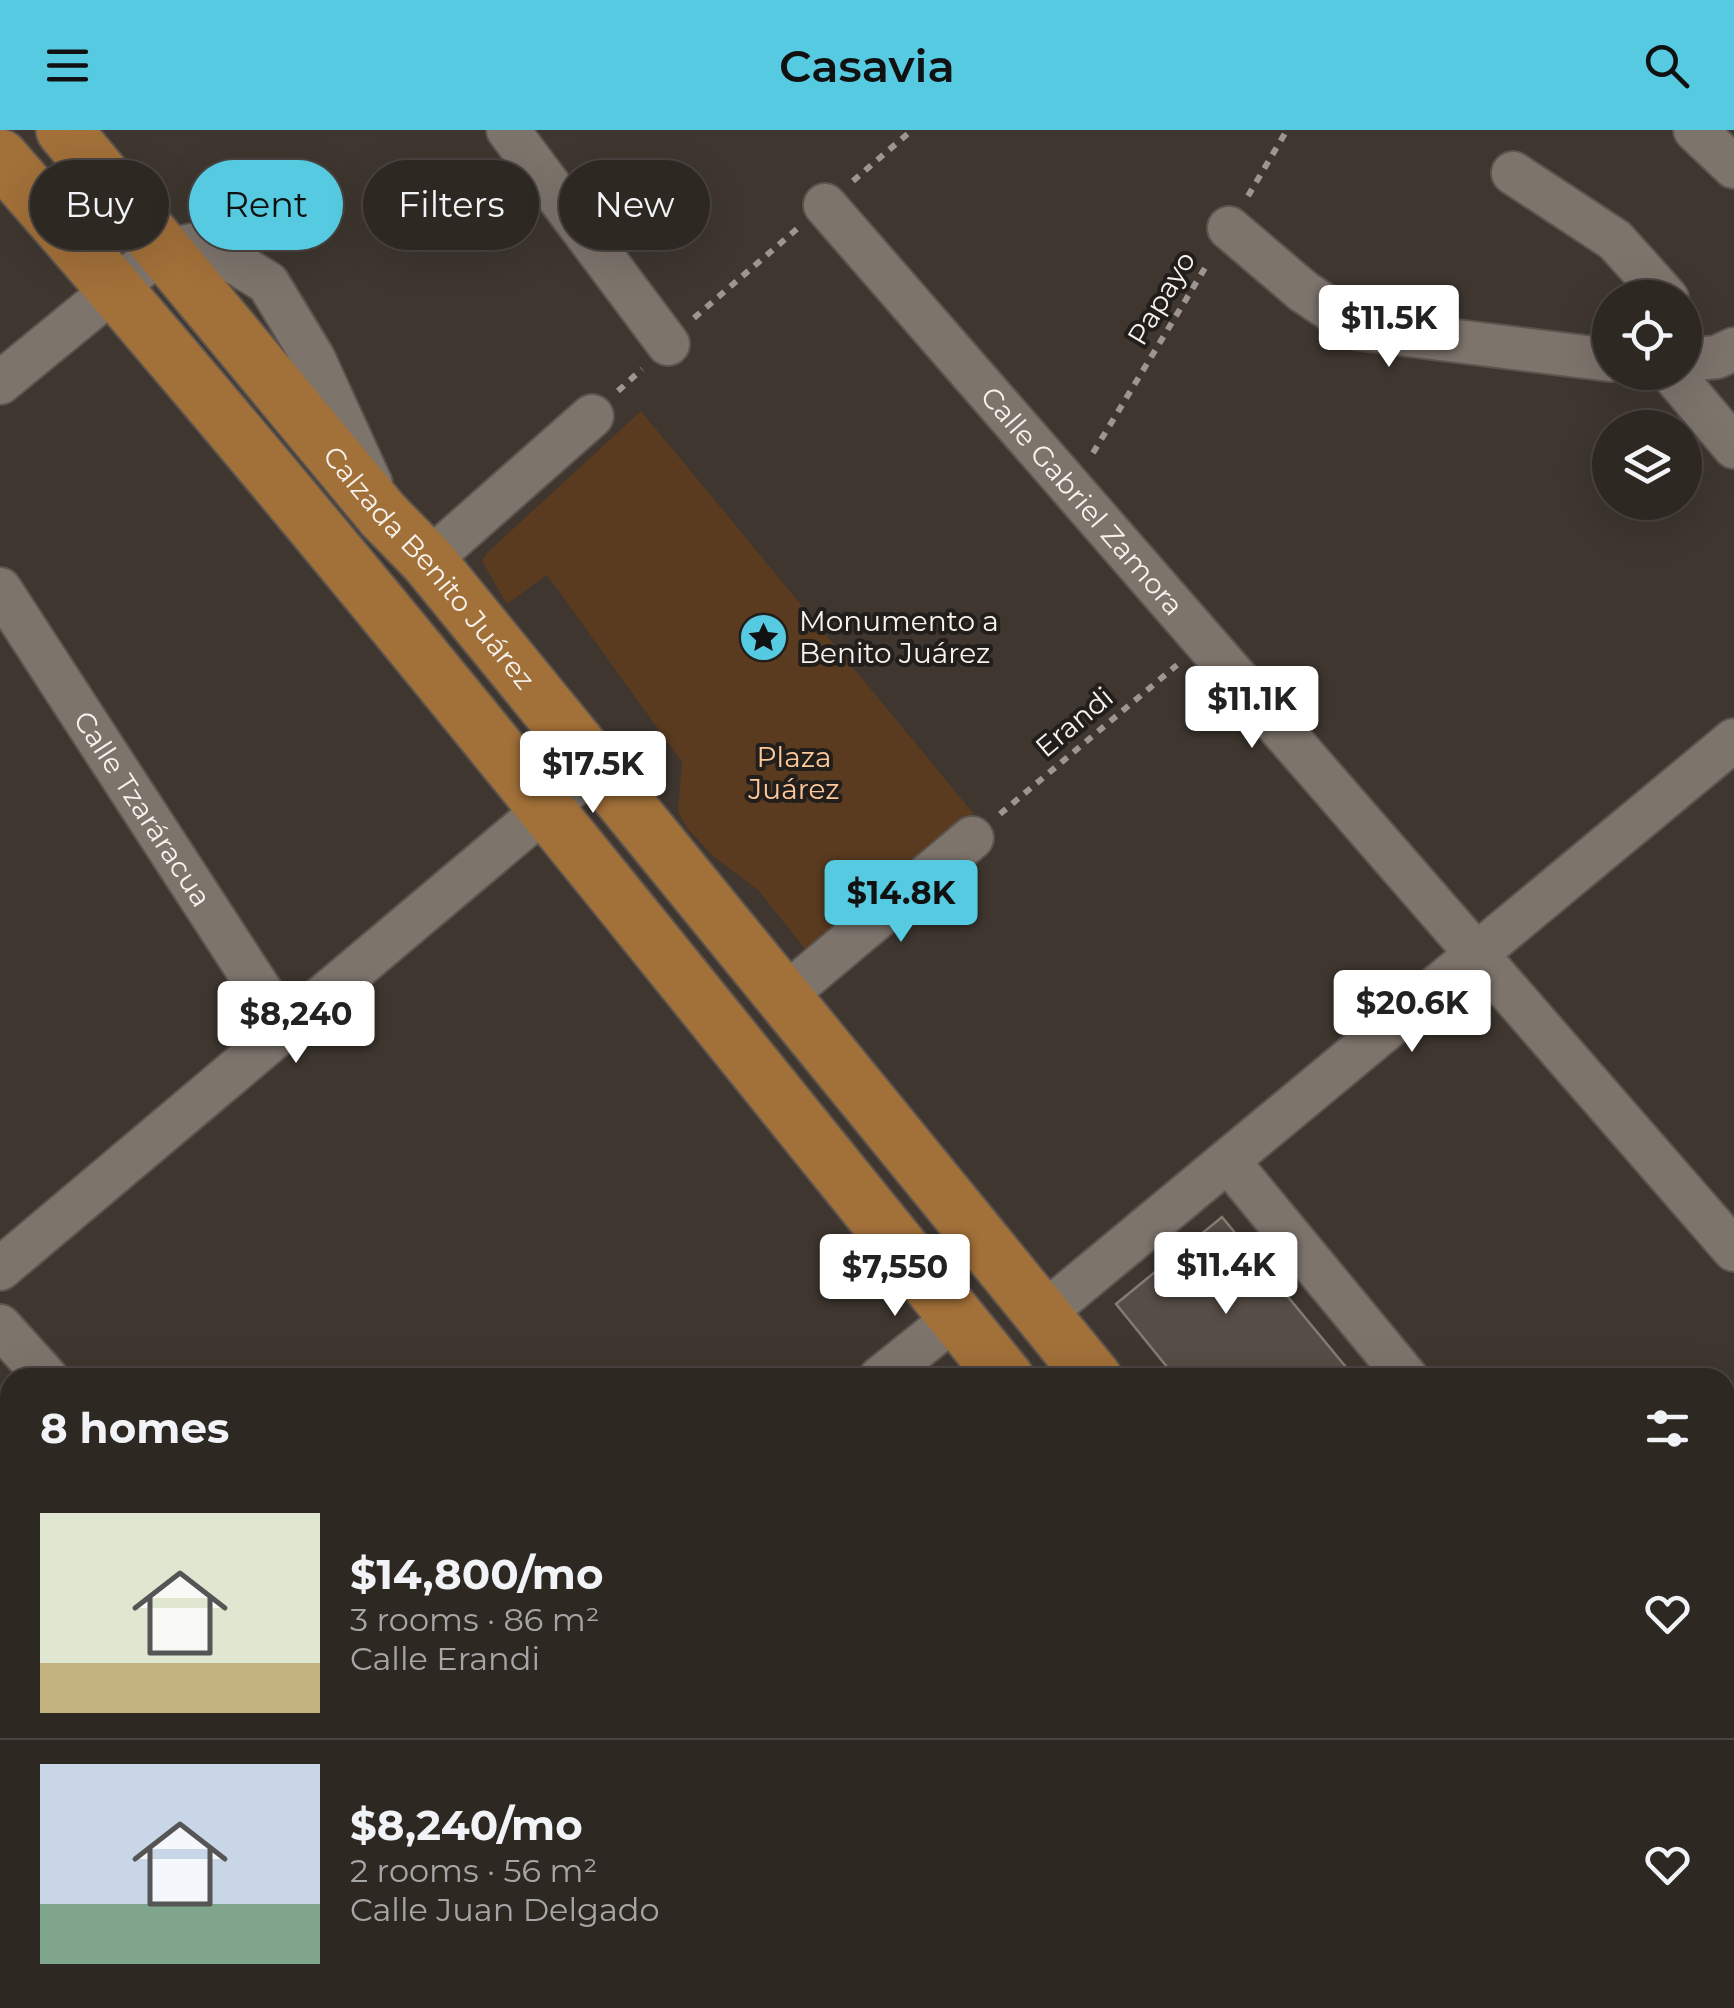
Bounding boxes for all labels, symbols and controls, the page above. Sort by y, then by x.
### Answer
icon: menu [40,38,95,93]
text: Casavia [779,38,955,93]
icon: search [1639,38,1694,93]
chip: Buy [30,160,169,250]
chip: Rent [189,160,343,250]
chip: Filters [363,160,539,250]
chip: New [559,160,710,250]
street label: Papayo [1120,245,1202,351]
map controls [1592,280,1702,520]
button: locate [1592,280,1702,390]
pin: $11.5K [1308,285,1470,370]
text: $11.5K [1341,298,1437,337]
street label: Calle Gabriel Zamora [974,380,1191,622]
button: layers [1592,410,1702,520]
street label: Calzada Benito Juárez [316,439,542,696]
place label: Monumento a Benito Juárez [799,604,999,670]
place icon: Monumento a Benito Juárez [738,611,790,663]
pin: $11.1K [1171,666,1333,751]
text: $11.1K [1207,679,1297,718]
street label: Erandi [1028,680,1120,764]
street label: Calle Tzaráracua [67,704,219,913]
pin: $17.5K [512,731,674,816]
park label: Plaza Juárez [747,740,840,806]
text: $17.5K [542,744,644,783]
pin: $14.8K [820,860,982,945]
text: $14.8K [847,873,955,912]
pin: $20.6K [1331,970,1493,1055]
pin: $8,240 [215,981,377,1066]
text: $20.6K [1356,983,1468,1022]
text: $8,240 [240,994,352,1033]
pin: $11.4K [1145,1232,1307,1317]
pin: $7,550 [814,1234,976,1319]
text: $11.4K [1176,1245,1276,1284]
text: $7,550 [842,1247,948,1286]
icon: filters [1640,1401,1695,1456]
text: 8 homes [40,1402,229,1454]
text: $14,800/mo [350,1548,604,1600]
icon: home [120,1553,240,1673]
icon: heart [1640,1586,1695,1641]
text: 3 rooms · 86 m² [350,1600,599,1639]
text: Calle Erandi [350,1639,540,1678]
text: $8,240/mo [350,1799,583,1851]
icon: home [120,1804,240,1924]
icon: heart [1640,1837,1695,1892]
text: 2 rooms · 56 m² [350,1851,597,1890]
text: Calle Juan Delgado [350,1890,660,1929]

